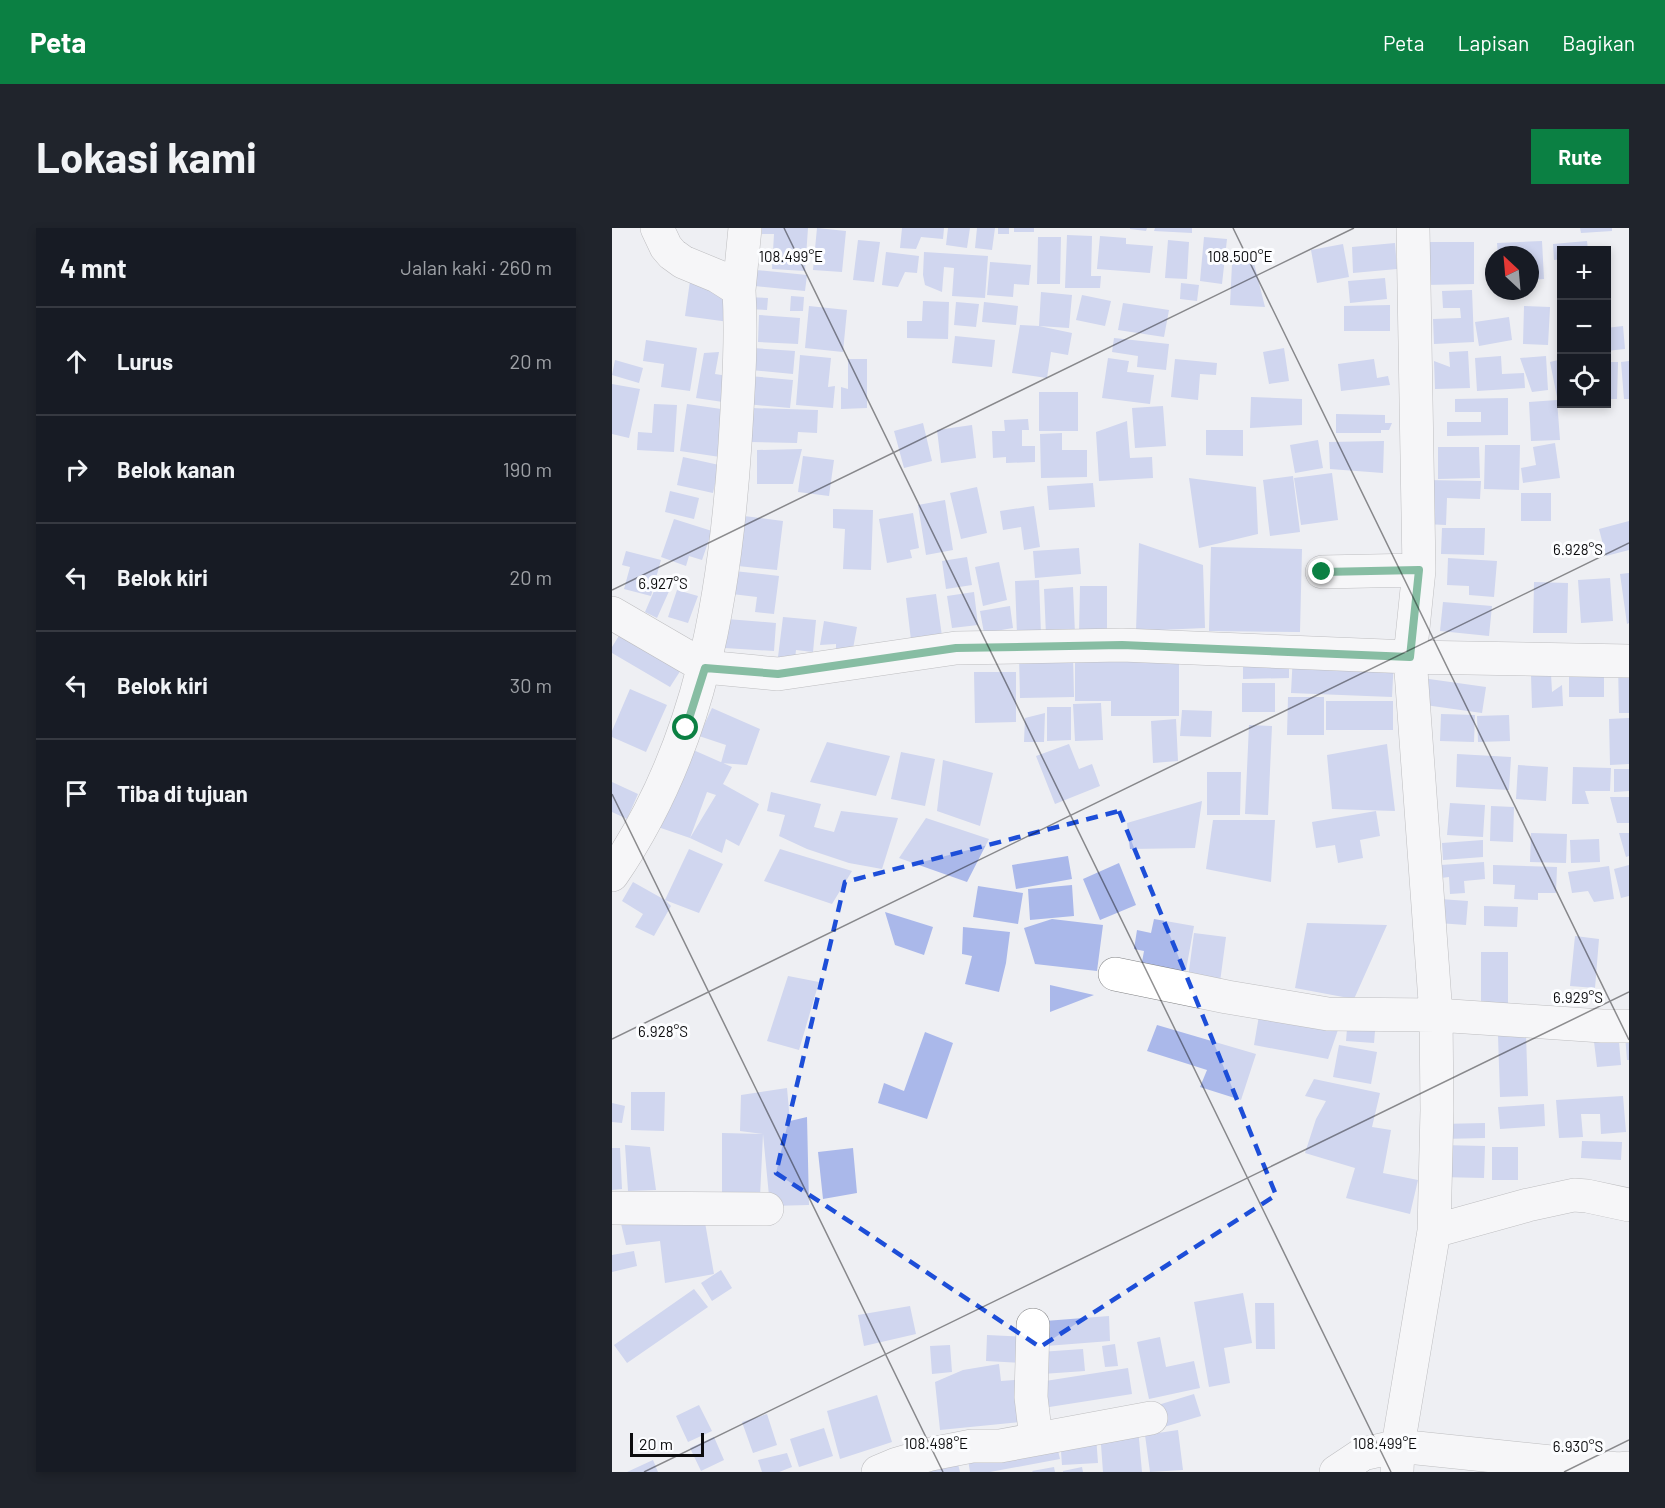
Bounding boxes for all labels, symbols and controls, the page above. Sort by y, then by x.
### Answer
text: Peta [30,25,86,59]
text: Peta [1383,30,1424,55]
text: Lapisan [1457,30,1529,55]
text: Bagikan [1562,30,1635,55]
button: Rute [1531,129,1629,184]
text: Lokasi kami [36,131,257,181]
north arrow [1485,246,1539,300]
map controls [1557,246,1611,408]
button: + [1557,246,1611,300]
text: 108.499°E [759,247,823,265]
text: 108.500°E [1207,247,1273,265]
text: 4 mnt [60,252,127,283]
text: Jalan kaki · 260 m [400,255,552,279]
button: − [1557,300,1611,354]
icon: ahead [60,345,93,378]
text: Lurus [117,348,173,374]
text: 20 m [509,349,552,373]
button: locate [1557,354,1611,408]
icon: right [60,453,93,486]
text: Belok kanan [117,456,235,482]
text: 190 m [503,457,552,481]
text: 6.928°S [1553,540,1603,558]
route end [1308,558,1334,584]
icon: left [60,561,93,594]
text: Belok kiri [117,564,208,590]
text: 20 m [509,565,552,589]
text: 6.927°S [638,574,688,592]
icon: left [60,669,93,702]
text: Belok kiri [117,672,208,698]
text: 30 m [510,673,552,697]
route start [672,714,698,740]
icon: arrive [60,777,93,810]
text: Tiba di tujuan [117,780,248,806]
text: 6.929°S [1553,988,1603,1006]
text: 6.928°S [638,1022,688,1040]
scale bar [630,1430,704,1458]
text: 20 m [639,1434,673,1453]
text: 108.498°E [904,1434,968,1452]
text: 108.499°E [1353,1434,1417,1452]
text: 6.930°S [1553,1437,1603,1455]

